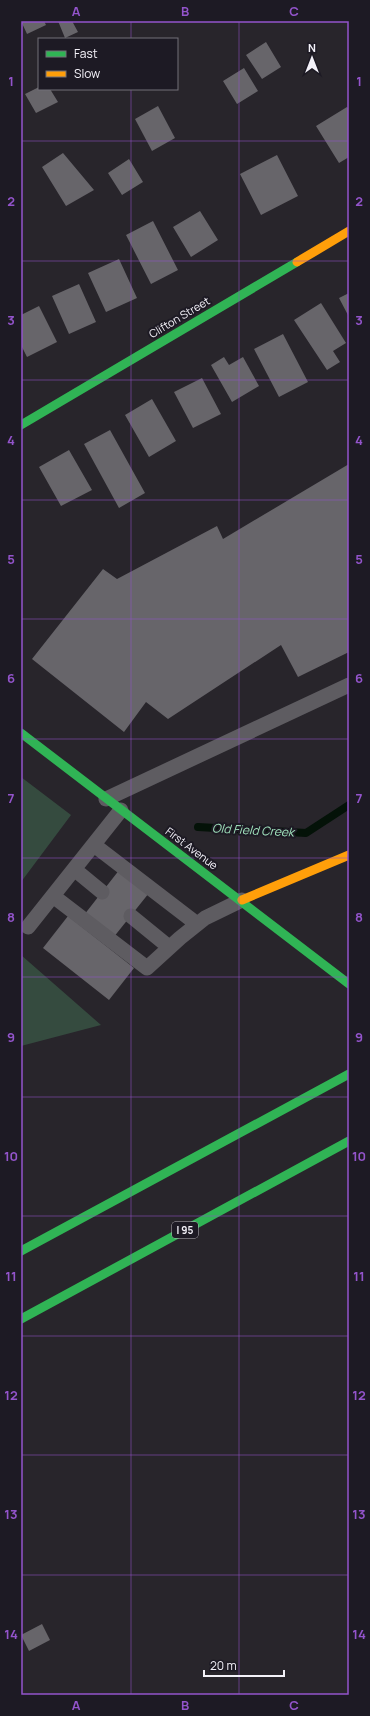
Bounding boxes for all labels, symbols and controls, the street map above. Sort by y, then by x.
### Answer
text: A [72,2,81,20]
text: B [181,2,189,20]
text: C [289,2,299,20]
legend [38,38,178,90]
north arrow [292,38,332,78]
text: N [308,40,316,55]
text: Fast [74,45,98,62]
text: Slow [74,65,100,82]
text: 1 [8,72,14,90]
text: 1 [356,72,362,90]
text: 2 [7,192,15,210]
text: 2 [355,192,363,210]
street label: Clifton Street [146,293,212,341]
text: 3 [7,311,15,329]
text: 3 [355,311,363,329]
text: 4 [7,431,15,449]
text: 4 [355,431,363,449]
text: 5 [7,550,15,568]
text: 5 [355,550,363,568]
text: 6 [7,669,15,687]
text: 6 [355,669,363,687]
text: 7 [8,789,15,807]
text: 7 [356,789,363,807]
water label: Old Field Creek [212,819,296,841]
street label: First Avenue [163,823,222,873]
text: 8 [7,908,15,926]
text: 8 [355,908,363,926]
text: 9 [7,1028,15,1046]
text: 9 [355,1028,363,1046]
text: 10 [4,1147,18,1165]
text: 10 [352,1147,366,1165]
road number: I 95 [172,1222,198,1238]
text: 11 [5,1267,17,1285]
text: 11 [353,1267,365,1285]
text: 12 [4,1386,18,1404]
text: 12 [352,1386,366,1404]
text: 13 [4,1505,18,1523]
text: 13 [352,1505,366,1523]
text: 14 [4,1625,18,1643]
text: 14 [352,1625,366,1643]
scale bar [204,1652,284,1678]
text: 20 m [210,1657,237,1674]
text: A [72,1696,81,1714]
text: B [181,1696,189,1714]
text: C [289,1696,299,1714]

